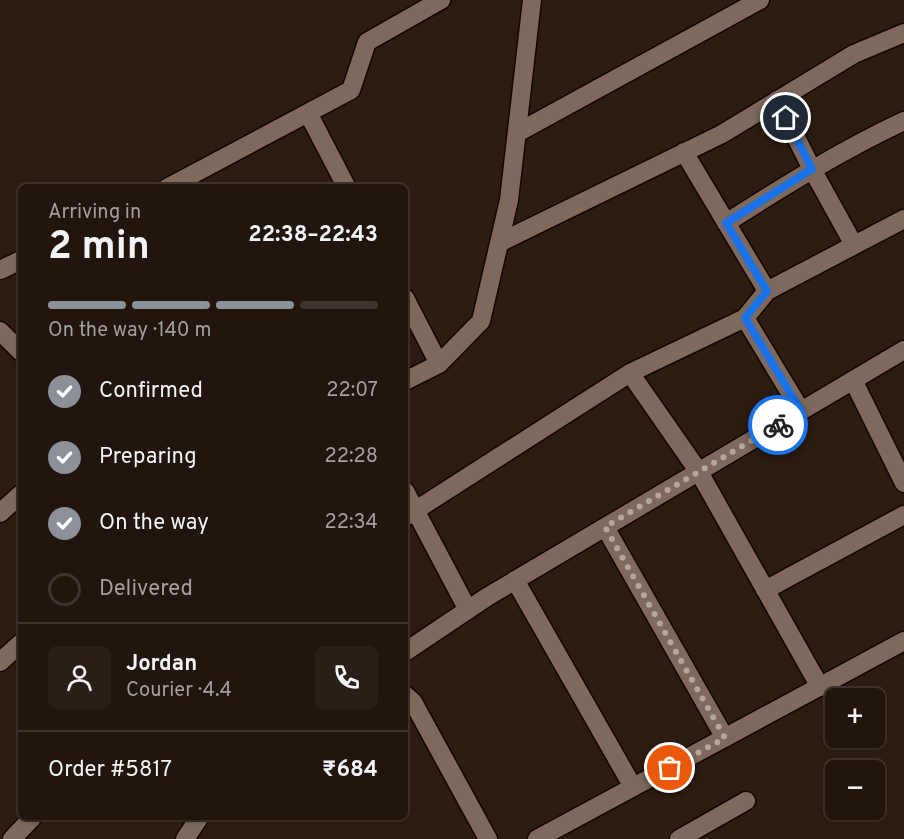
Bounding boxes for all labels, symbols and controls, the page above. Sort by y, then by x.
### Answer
pin [760,92,811,143]
icon: home [769,101,802,134]
text: Arriving in [48,200,141,226]
text: 22:38–22:43 [248,222,378,249]
text: 2 min [48,224,150,273]
text: On the way · 140 m [48,318,211,344]
icon: check [48,375,81,408]
text: Confirmed [99,378,203,405]
text: 22:07 [326,378,378,404]
courier [748,395,808,455]
icon: bike [762,409,795,442]
icon: check [48,441,81,474]
text: Preparing [99,444,197,471]
text: 22:28 [325,444,378,470]
icon: check [48,507,81,540]
text: On the way [99,510,209,537]
text: 22:34 [325,510,378,536]
text: Delivered [99,576,193,603]
button: person [48,646,111,709]
button: phone [315,646,378,709]
text: Jordan [126,651,197,678]
text: Courier · 4.4 [126,678,232,704]
map controls [825,688,885,820]
button: + [825,688,885,748]
pin [644,742,695,793]
icon: bag [653,751,686,784]
text: Order #5817 [48,757,172,784]
text: ₹684 [322,757,378,784]
button: − [825,760,885,820]

